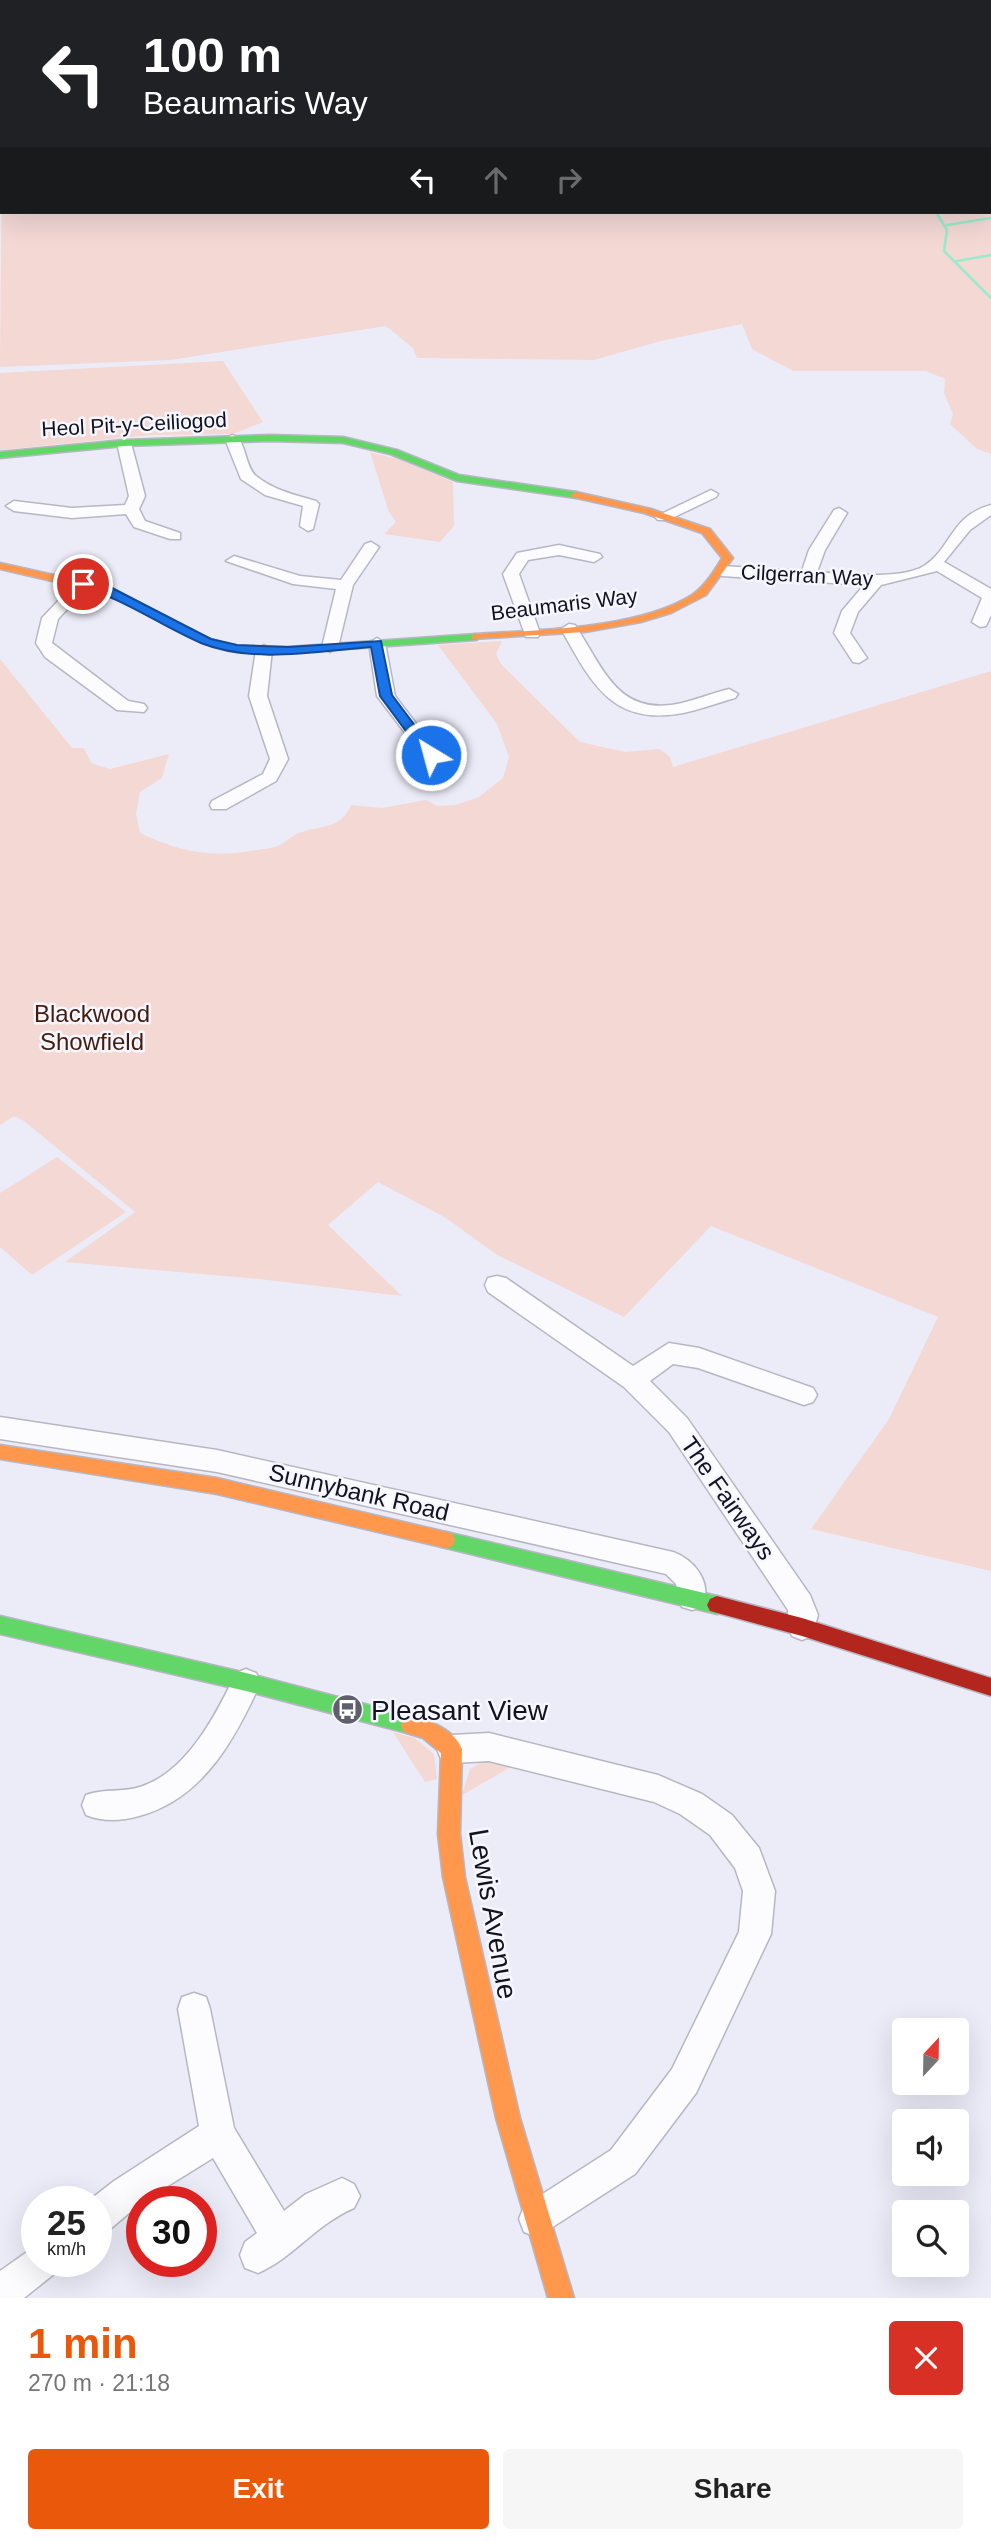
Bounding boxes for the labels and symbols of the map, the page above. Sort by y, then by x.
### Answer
street label: Heol Pit-y-Ceiliogod [41,408,227,440]
pin [53,554,113,614]
street label: Cilgerran Way [740,560,874,590]
street label: Beaumaris Way [489,584,639,624]
position arrow [394,718,468,792]
park label: Blackwood Showfield [34,1000,150,1055]
street label: The Fairways [676,1431,780,1565]
street label: Sunnybank Road [266,1458,452,1526]
bus stop icon: Pleasant View [331,1693,365,1727]
place label: Pleasant View [371,1695,549,1726]
street label: Lewis Avenue [463,1826,523,2002]
north arrow [892,2018,970,2095]
speed limit sign: 30 [126,2186,217,2277]

